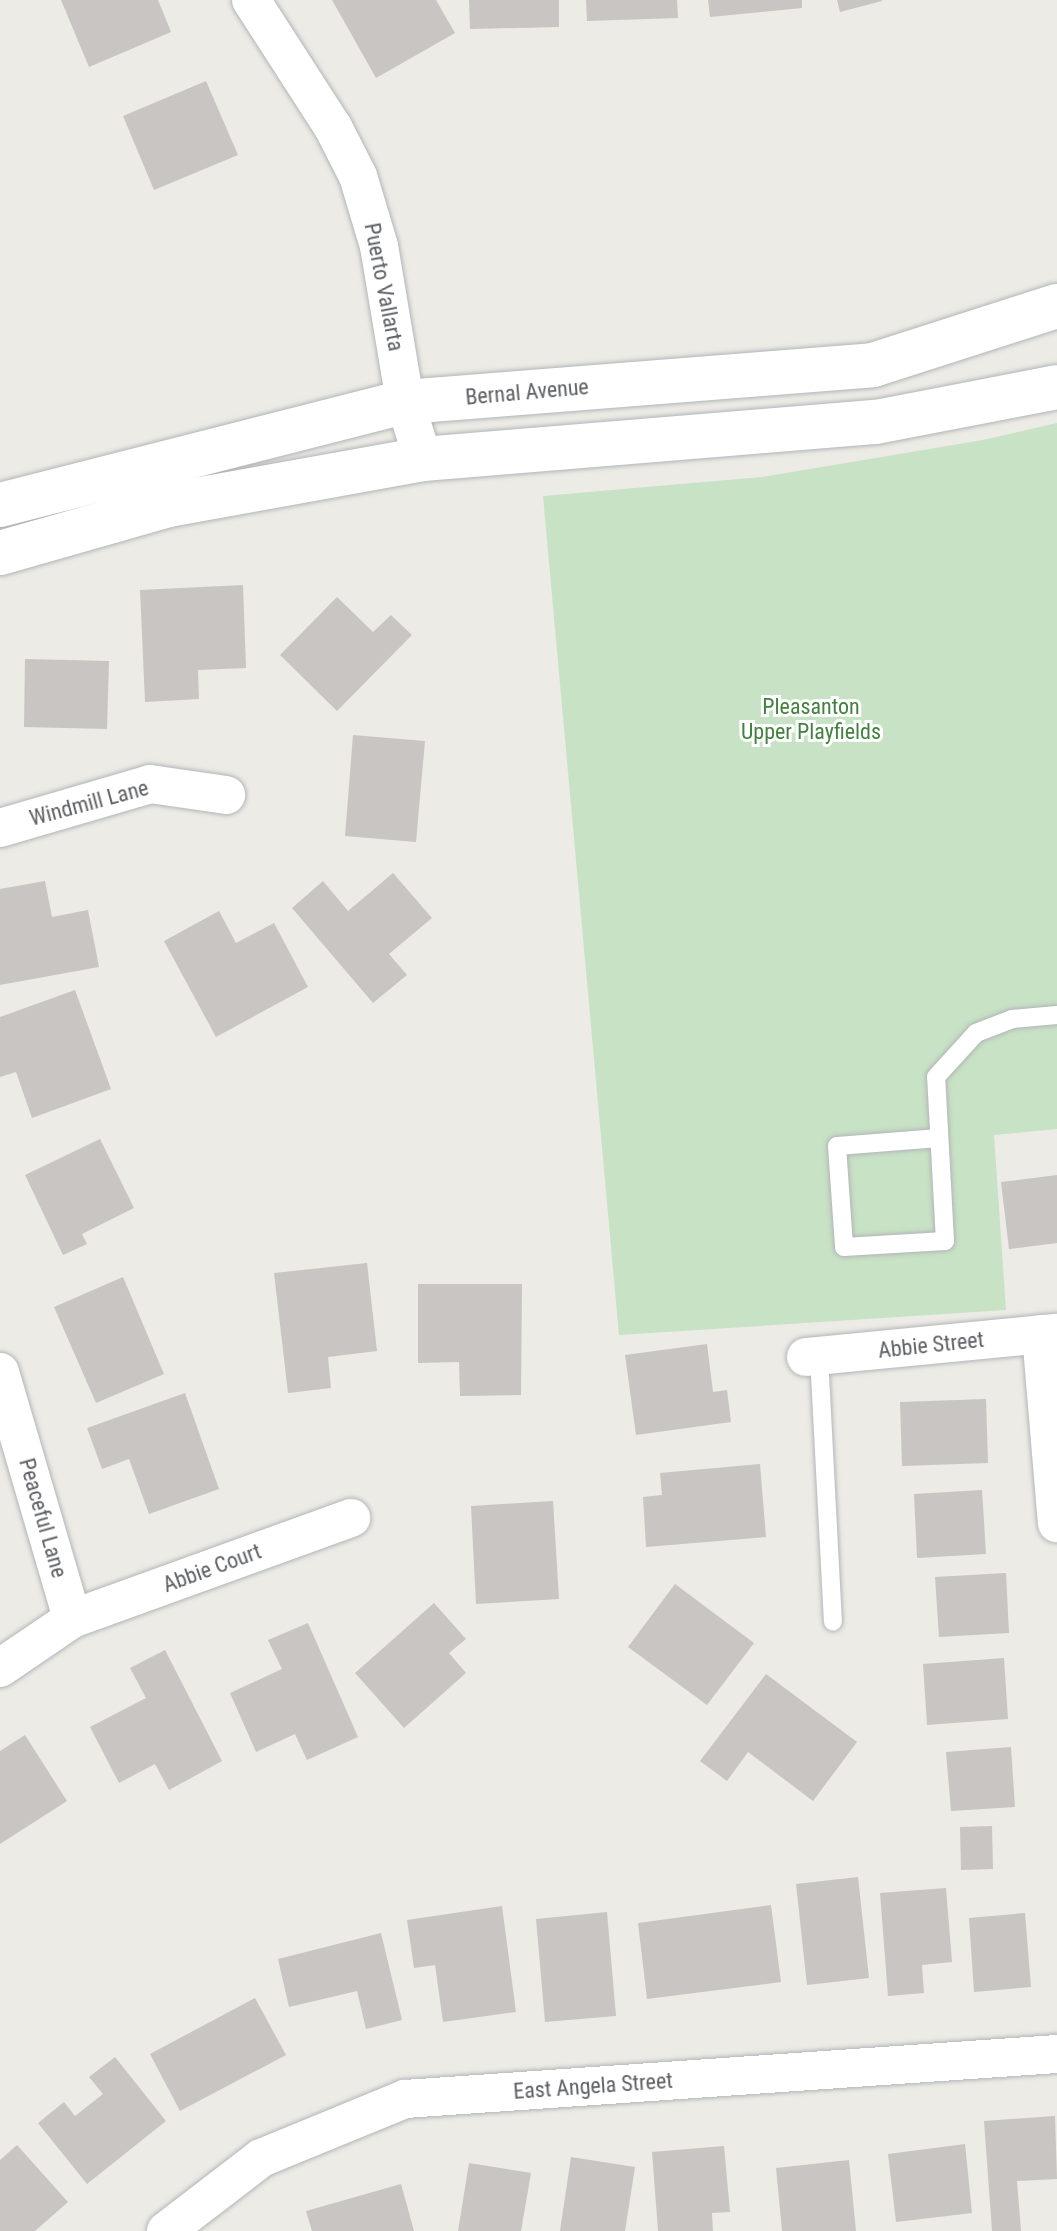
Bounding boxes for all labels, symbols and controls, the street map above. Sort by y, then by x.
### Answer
street label: Puerto Vallarta [359,221,409,353]
street label: Bernal Avenue [464,373,590,411]
park label: Pleasanton Upper Playfields [741,693,881,744]
street label: Windmill Lane [27,774,151,832]
street label: Abbie Street [877,1326,985,1364]
street label: Peaceful Lane [13,1455,73,1581]
street label: Abbie Court [159,1538,265,1598]
street label: East Angela Street [512,2067,674,2105]

